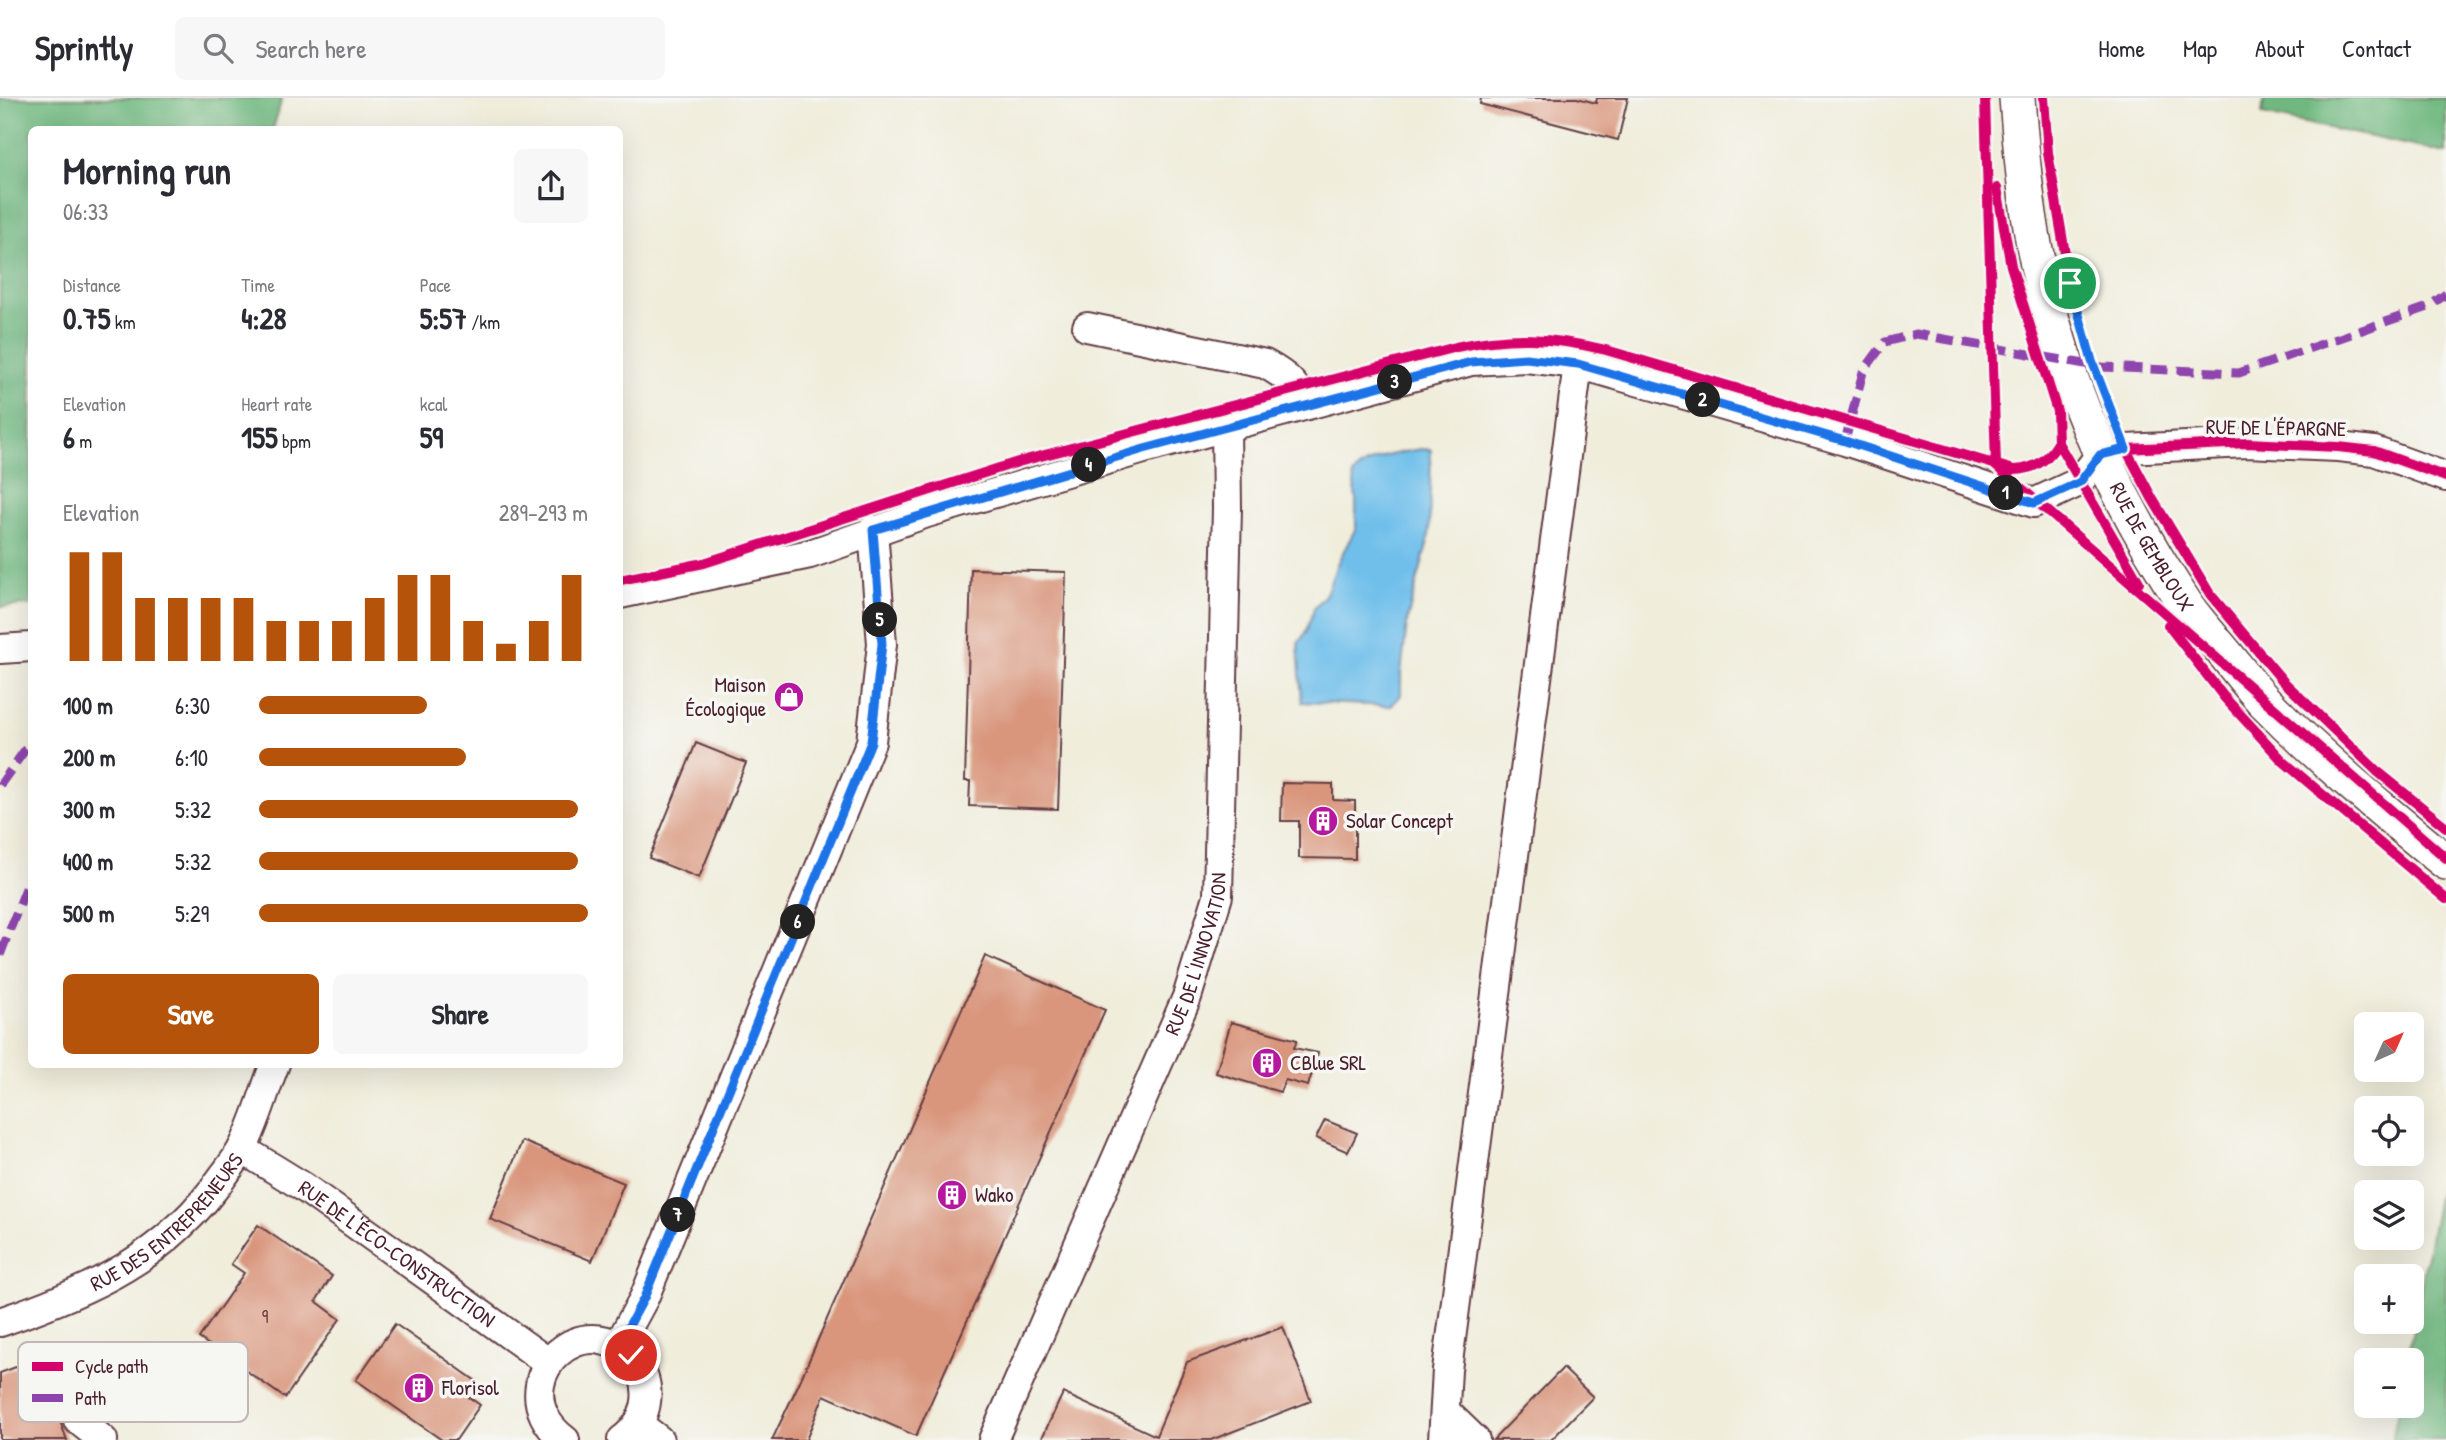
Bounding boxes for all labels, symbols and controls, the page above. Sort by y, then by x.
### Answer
search box [175,17,665,80]
text: Sprintly [35,26,133,70]
icon: search [199,29,237,67]
text: Search here [255,31,366,66]
text: Home [2098,32,2145,64]
text: Map [2183,32,2217,64]
text: About [2255,32,2304,64]
text: Contact [2342,32,2411,64]
text: Morning run [63,144,231,196]
button: share [514,149,588,223]
text: 06:33 [63,196,108,227]
pin [2040,253,2100,313]
icon: arrive [2051,264,2089,302]
text: Distance [63,272,121,298]
text: Time [241,272,275,298]
text: Pace [420,272,451,298]
text: 0.75 [63,298,110,338]
text: 4:28 [241,298,287,338]
text: 5:57 [420,298,467,338]
text: km [110,309,136,335]
text: /km [467,309,500,335]
pin: 3 [1378,364,1412,400]
text: 3 [1390,368,1399,394]
pin: 2 [1686,382,1720,418]
text: 2 [1698,386,1707,412]
text: Elevation [63,391,126,417]
text: Heart rate [241,391,312,417]
text: kcal [420,391,447,417]
street label: RUE DE L'ÉPARGNE [2206,412,2346,443]
text: 6 [63,417,75,457]
text: 155 [241,417,278,457]
text: 59 [420,417,443,457]
text: m [75,428,92,454]
text: bpm [278,428,311,454]
pin: 4 [1072,448,1106,482]
text: 4 [1085,451,1092,477]
pin: 1 [1988,476,2024,510]
street label: RUE DE GEMBLOUX [2103,477,2201,618]
text: 1 [2002,479,2009,505]
text: Elevation [63,497,139,528]
text: 289–293 m [499,497,588,528]
pin: 5 [862,602,898,638]
text: 5 [875,606,884,632]
place label: Maison Écologique [686,670,766,723]
shop icon: Maison Écologique [772,680,806,714]
text: 100 m [63,690,113,721]
text: 6:30 [175,690,210,721]
text: 200 m [63,742,115,773]
text: 6:10 [175,742,208,773]
text: 300 m [63,794,115,825]
text: 5:32 [175,794,211,825]
building icon: Solar Concept [1306,804,1340,838]
place label: Solar Concept [1346,806,1454,835]
text: 400 m [63,846,113,877]
text: 5:32 [175,846,211,877]
street label: RUE DE L'INNOVATION [1157,872,1233,1040]
text: 500 m [63,898,114,929]
text: 5:29 [175,898,209,929]
pin: 6 [780,904,816,940]
text: 6 [794,908,801,934]
button: Save [63,974,319,1054]
button: Share [333,974,588,1054]
north arrow [2354,1012,2424,1082]
map controls [2354,1012,2424,1418]
building icon: CBlue SRL [1250,1046,1284,1080]
place label: CBlue SRL [1290,1048,1367,1077]
button: locate [2354,1096,2424,1166]
street label: RUE DES ENTREPRENEURS [85,1147,250,1298]
street label: RUE DE L'ÉCO-CONSTRUCTION [293,1173,501,1334]
building icon: Wako [935,1178,969,1212]
place label: Wako [975,1180,1013,1209]
button: layers [2354,1180,2424,1250]
pin: 7 [660,1198,696,1232]
text: 7 [673,1201,682,1227]
button: + [2354,1264,2424,1334]
house number: 9 [262,1304,269,1329]
pin [601,1325,661,1385]
icon: check [612,1336,650,1374]
legend [18,1342,248,1422]
button: − [2354,1348,2424,1418]
text: Cycle path [75,1353,148,1379]
building icon: Florisol [402,1371,436,1405]
place label: Florisol [441,1373,499,1402]
text: Path [75,1385,106,1411]

